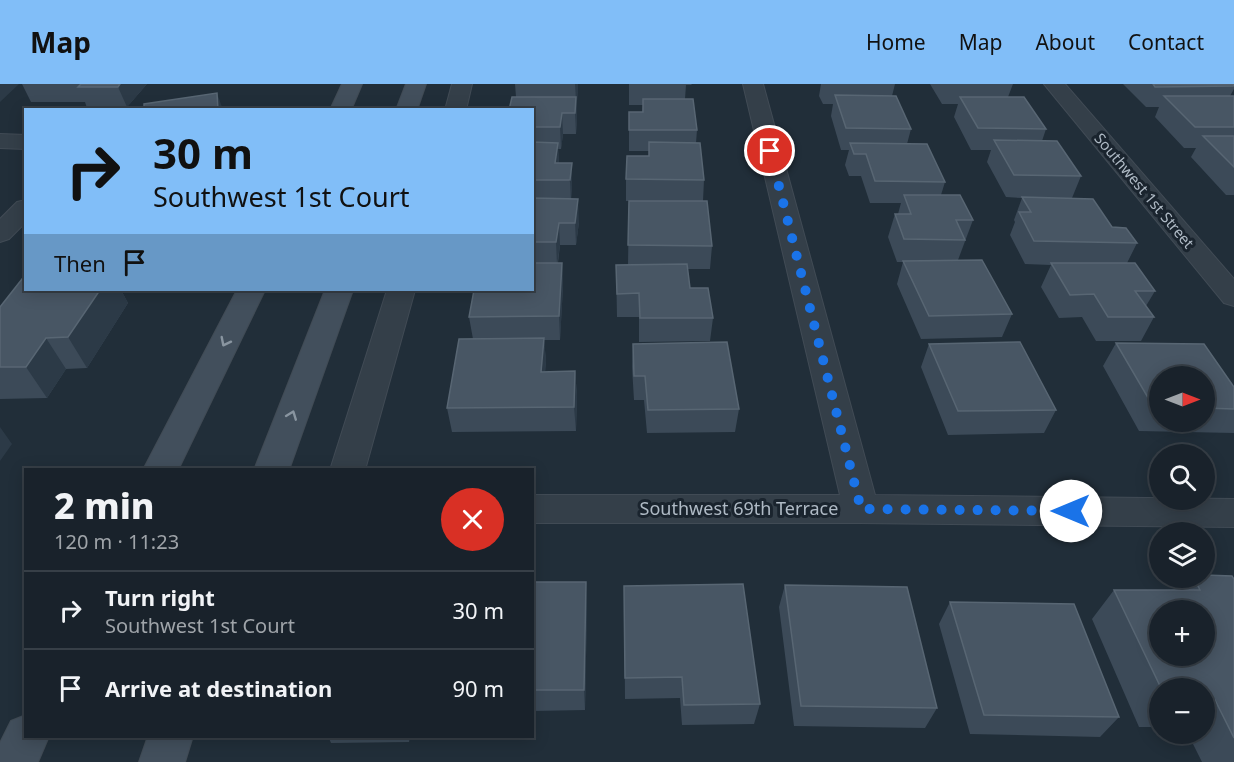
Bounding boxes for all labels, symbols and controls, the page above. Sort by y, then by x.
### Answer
text: Map [30,23,91,61]
text: Home [866,28,926,56]
text: Map [959,28,1002,56]
text: About [1035,28,1095,56]
text: Contact [1128,28,1204,56]
text: 30 m [153,124,253,181]
pin [744,125,795,176]
street label: Southwest 1st Street [1091,128,1199,253]
icon: right [54,132,132,210]
icon: arrive [753,134,786,167]
text: Southwest 1st Court [153,178,410,215]
icon: arrive [118,246,151,279]
text: Then [54,248,106,278]
one-way arrow [221,335,232,346]
north arrow [1149,366,1215,432]
map controls [1149,366,1215,744]
one-way arrow [284,410,297,421]
button: search [1149,444,1215,510]
position arrow [1039,479,1103,543]
text: 2 min [54,481,155,530]
button: close [441,488,504,551]
street label: Southwest 69th Terrace [640,496,838,520]
button: layers [1149,522,1215,588]
text: 120 m · 11:23 [54,528,179,555]
text: Turn right [105,582,215,612]
icon: right [54,594,87,627]
text: 30 m [453,595,504,625]
button: + [1149,600,1215,666]
text: Southwest 1st Court [105,612,295,639]
icon: arrive [54,672,87,705]
text: Arrive at destination [105,673,332,703]
text: 90 m [453,673,504,703]
button: − [1149,678,1215,744]

